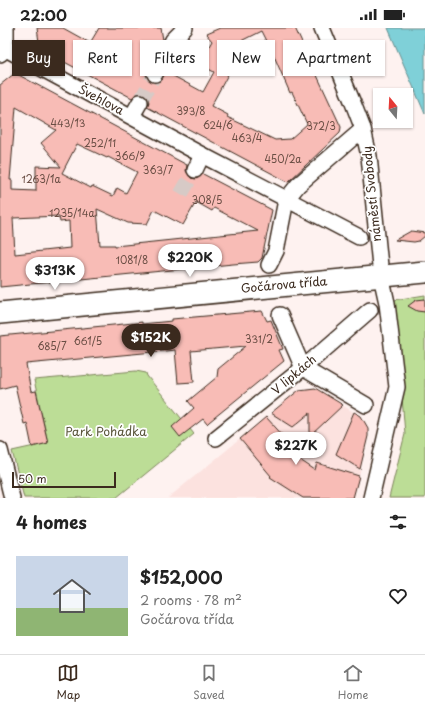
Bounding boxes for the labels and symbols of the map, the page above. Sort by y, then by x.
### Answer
street label: Švehlova [75,80,128,119]
north arrow [373,88,413,128]
house number: 393/8 [176,103,206,118]
house number: 443/13 [50,115,86,130]
house number: 624/6 [203,117,233,132]
house number: 372/3 [306,118,336,133]
house number: 463/4 [232,130,263,145]
house number: 252/11 [84,135,116,150]
street label: náměstí Svobody [357,145,385,243]
house number: 366/9 [115,148,145,163]
house number: 450/2a [264,151,302,166]
house number: 363/7 [143,162,173,177]
house number: 1263/1a [21,171,61,186]
house number: 308/5 [192,192,222,207]
house number: 1235/14a [49,205,95,220]
pin: $220K [162,244,218,278]
house number: 1081/8 [116,252,148,267]
pin: $313K [27,257,83,291]
street label: Gočárova třída [240,271,328,297]
pin: $152K [123,324,179,358]
house number: 331/2 [245,331,273,346]
house number: 661/5 [74,333,102,348]
house number: 685/7 [37,338,67,353]
street label: V lipkách [267,350,320,398]
park label: Park Pohádka [65,422,147,440]
pin: $227K [268,432,324,466]
scale bar [12,470,116,489]

